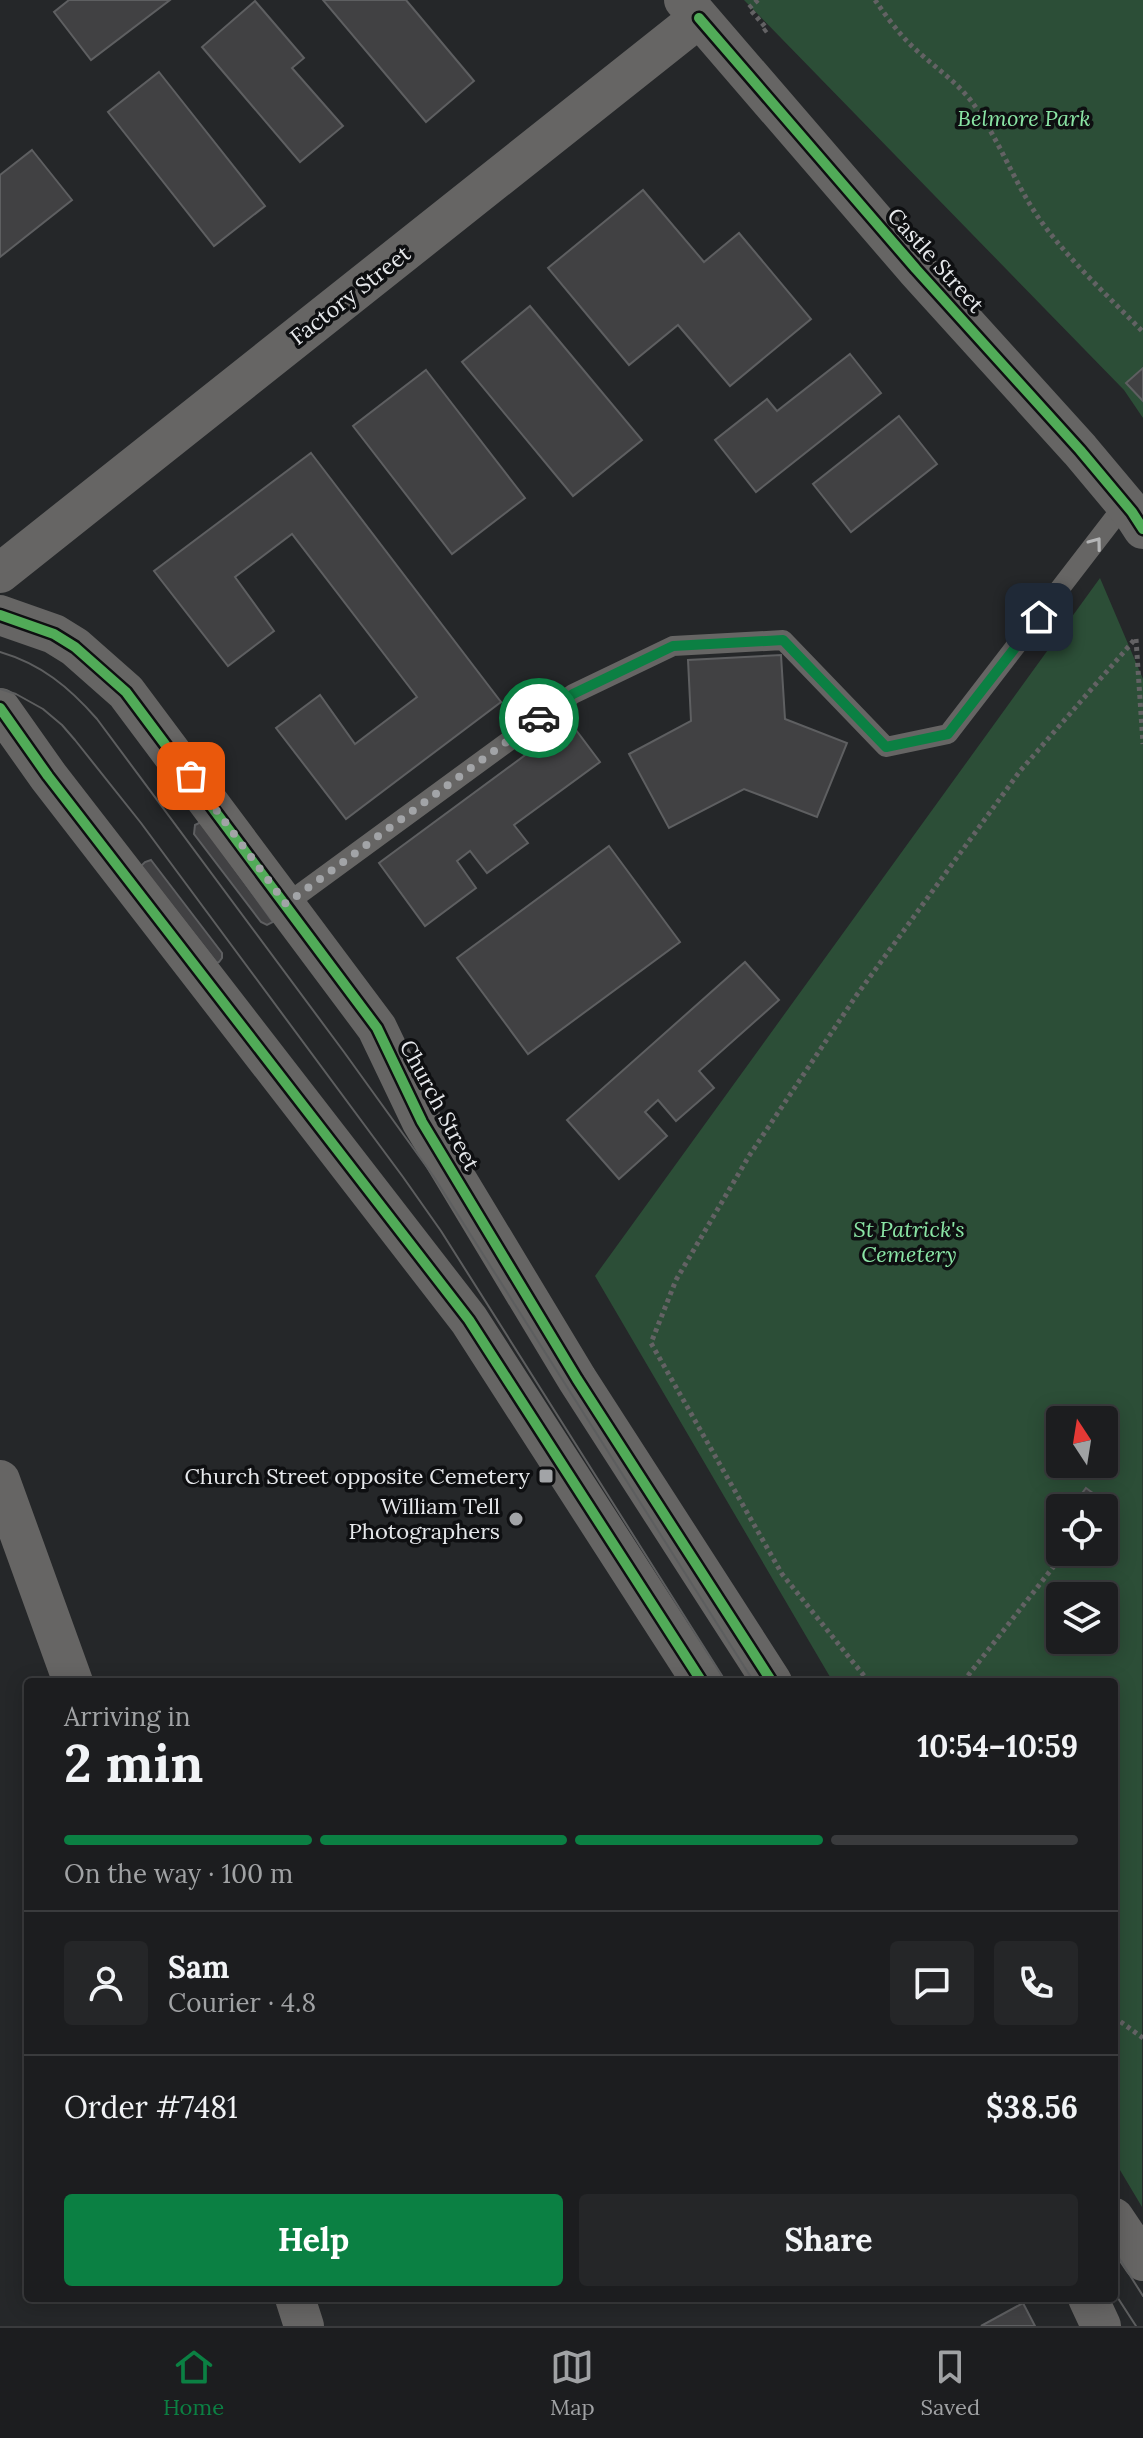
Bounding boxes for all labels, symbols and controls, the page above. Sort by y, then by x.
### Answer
park label: Belmore Park [957,104,1091,132]
street label: Castle Street [882,202,991,319]
street label: Factory Street [284,239,416,351]
one-way arrow [1086,538,1101,552]
pin [1005,583,1073,651]
icon: home [1017,595,1061,639]
courier [499,678,579,758]
icon: car [517,696,561,740]
pin [157,742,225,810]
icon: bag [169,754,213,798]
street label: Church Street [394,1035,486,1176]
park label: St Patrick's Cemetery [853,1215,965,1268]
north arrow [1046,1406,1118,1478]
map controls [1046,1406,1118,1654]
place label: Church Street opposite Cemetery [184,1462,530,1490]
marker: Church Street opposite Cemetery [537,1467,555,1485]
place label: William Tell Photographers [349,1492,500,1545]
button: locate [1046,1494,1118,1566]
marker: William Tell Photographers [507,1510,525,1528]
button: layers [1046,1582,1118,1654]
text: Arriving in [64,1700,191,1733]
text: 10:54–10:59 [917,1727,1078,1765]
text: 2 min [64,1730,203,1796]
text: On the way · 100 m [64,1857,293,1890]
button: person [64,1941,148,2025]
button: chat [890,1941,974,2025]
button: phone [994,1941,1078,2025]
text: Sam [168,1948,229,1986]
text: Courier · 4.8 [168,1986,316,2019]
text: Order #7481 [64,2088,238,2126]
text: $38.56 [986,2088,1078,2126]
button: Help [64,2194,563,2286]
button: Share [579,2194,1078,2286]
tab: Home [163,2345,224,2421]
tab: Map [550,2345,595,2421]
tab: Saved [921,2345,980,2421]

